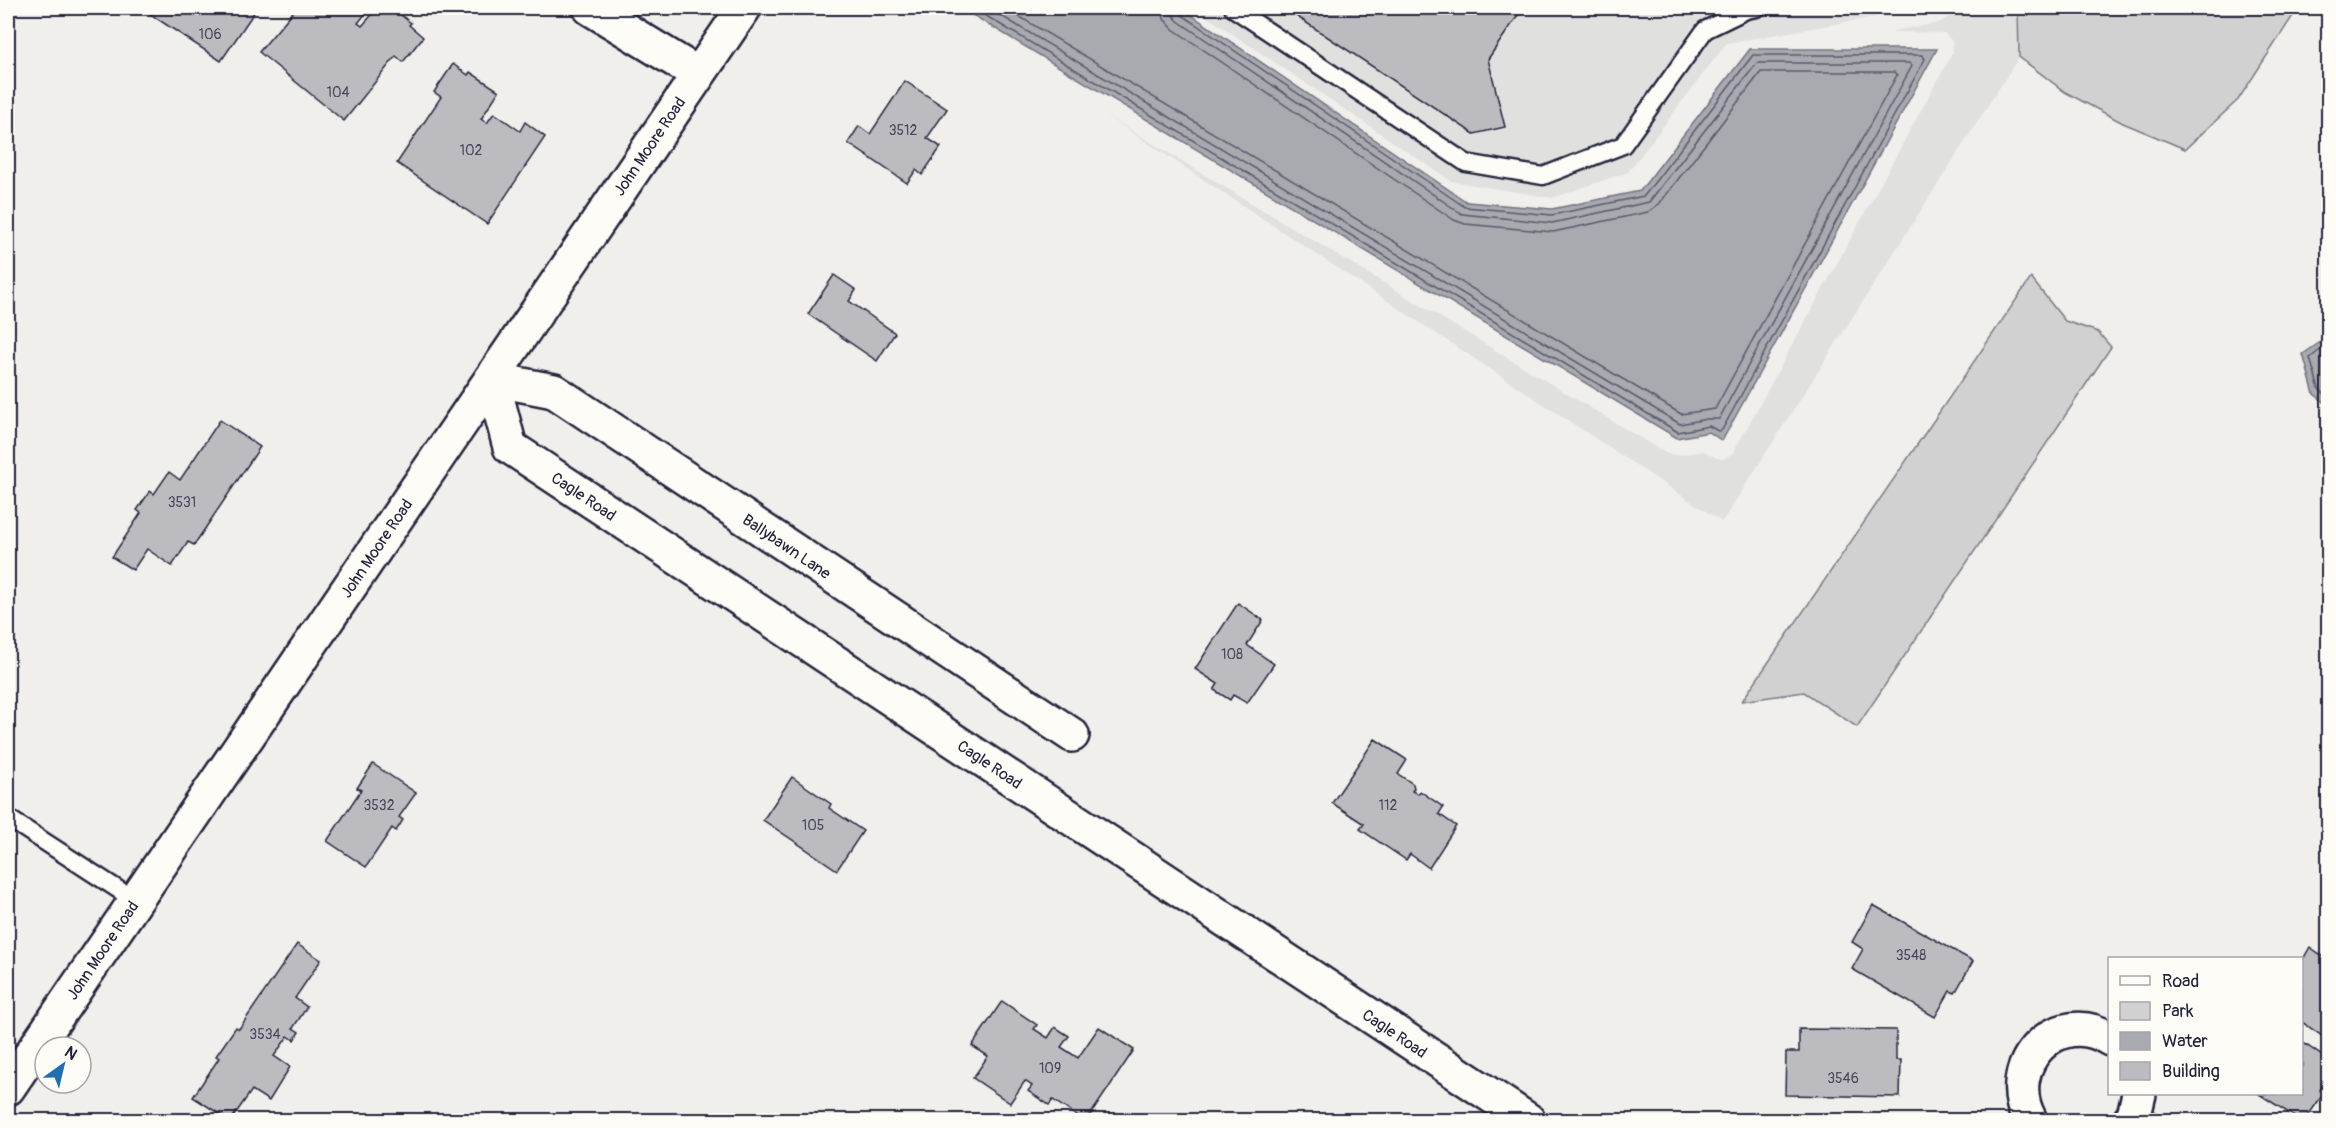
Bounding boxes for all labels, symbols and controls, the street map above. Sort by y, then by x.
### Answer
house number: 106 [198,26,222,43]
house number: 104 [326,84,350,101]
street label: John Moore Road [609,93,690,200]
house number: 3512 [889,122,918,139]
house number: 102 [460,142,483,159]
street label: Cagle Road [547,468,620,526]
house number: 3531 [168,494,196,511]
street label: John Moore Road [336,495,417,602]
street label: Ballybawn Lane [738,510,835,584]
house number: 108 [1221,646,1243,663]
street label: Cagle Road [953,736,1026,794]
house number: 3532 [363,797,395,814]
house number: 112 [1379,797,1398,814]
house number: 105 [802,817,824,834]
street label: John Moore Road [62,897,143,1004]
house number: 3548 [1896,947,1926,964]
legend [2108,957,2303,1095]
text: Road [2162,970,2199,993]
text: Park [2162,1000,2194,1023]
street label: Cagle Road [1358,1005,1431,1063]
house number: 3534 [249,1026,281,1043]
text: Water [2162,1030,2208,1053]
north arrow [33,1035,93,1095]
text: N [61,1042,81,1065]
house number: 109 [1039,1060,1061,1077]
text: Building [2162,1060,2220,1083]
house number: 3546 [1827,1070,1859,1087]

